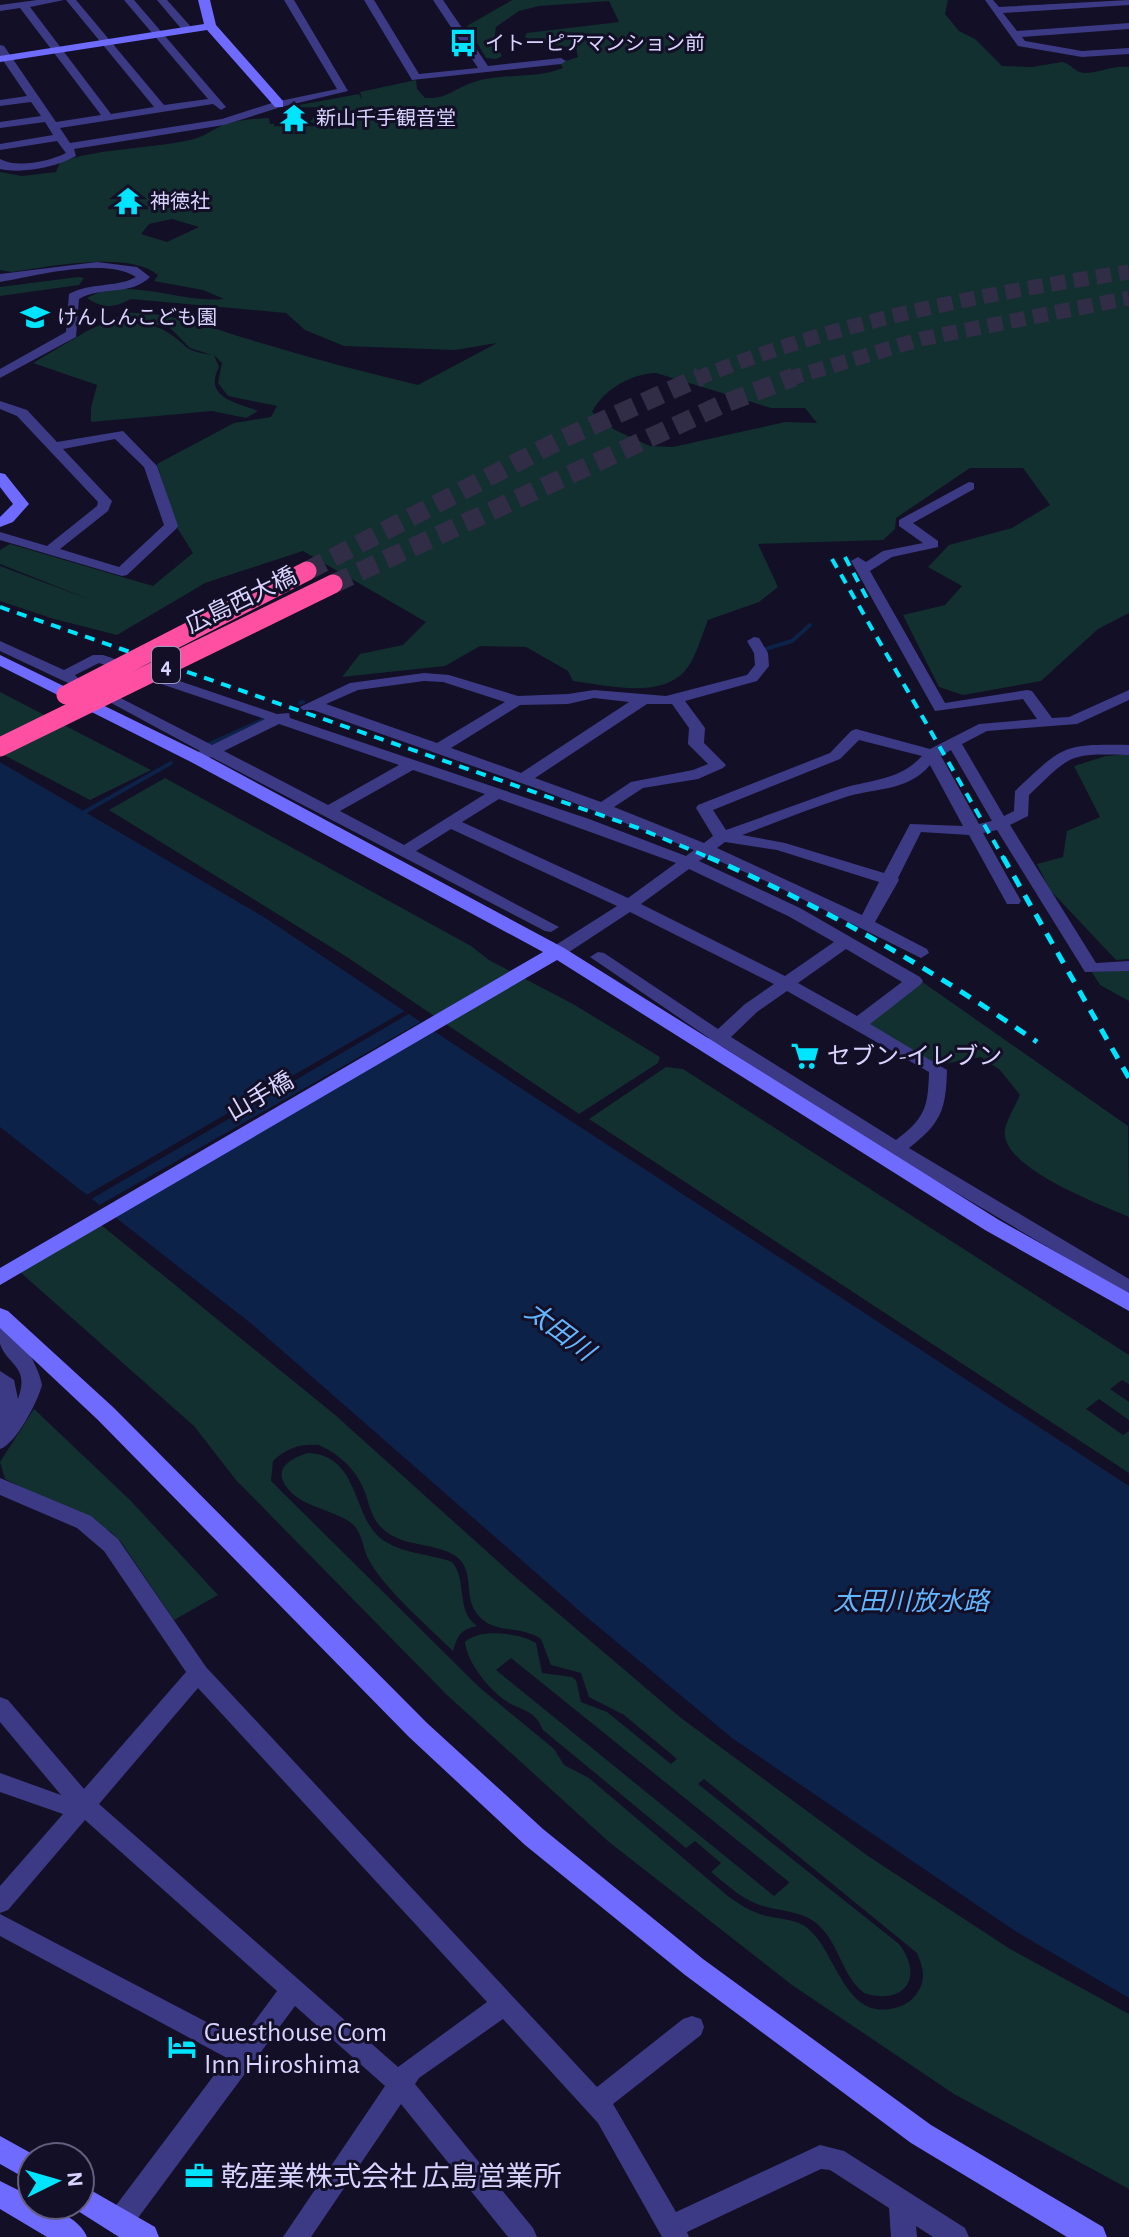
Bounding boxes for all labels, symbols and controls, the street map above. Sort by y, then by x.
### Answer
bus stop icon: イトーピアマンション前 [448,28,478,58]
place label: イトーピアマンション前 [485,33,705,54]
temple icon: 新山千手観音堂 [279,103,309,133]
place label: 新山千手観音堂 [316,108,456,129]
temple icon: 神徳社 [113,186,143,216]
place label: 神徳社 [150,191,210,212]
school or university icon: けんしんこども園 [20,302,50,332]
place label: けんしんこども園 [57,307,217,328]
street label: 広島西大橋 [181,562,301,638]
road number: 4 [152,647,180,683]
supermarket icon: セブン-イレブン [790,1041,820,1071]
place label: セブン-イレブン [827,1043,1002,1069]
street label: 山手橋 [222,1067,298,1125]
water label: 太田川 [520,1297,601,1367]
water label: 太田川放水路 [833,1588,991,1615]
place label: Guesthouse Com Inn Hiroshima [204,2019,387,2079]
hotel icon: Guesthouse Com Inn Hiroshima [167,2032,197,2062]
north arrow [16,2141,96,2221]
office icon: 乾産業株式会社 広島営業所 [184,2161,214,2191]
place label: 乾産業株式会社 広島営業所 [221,2162,562,2192]
text: N [63,2171,87,2188]

